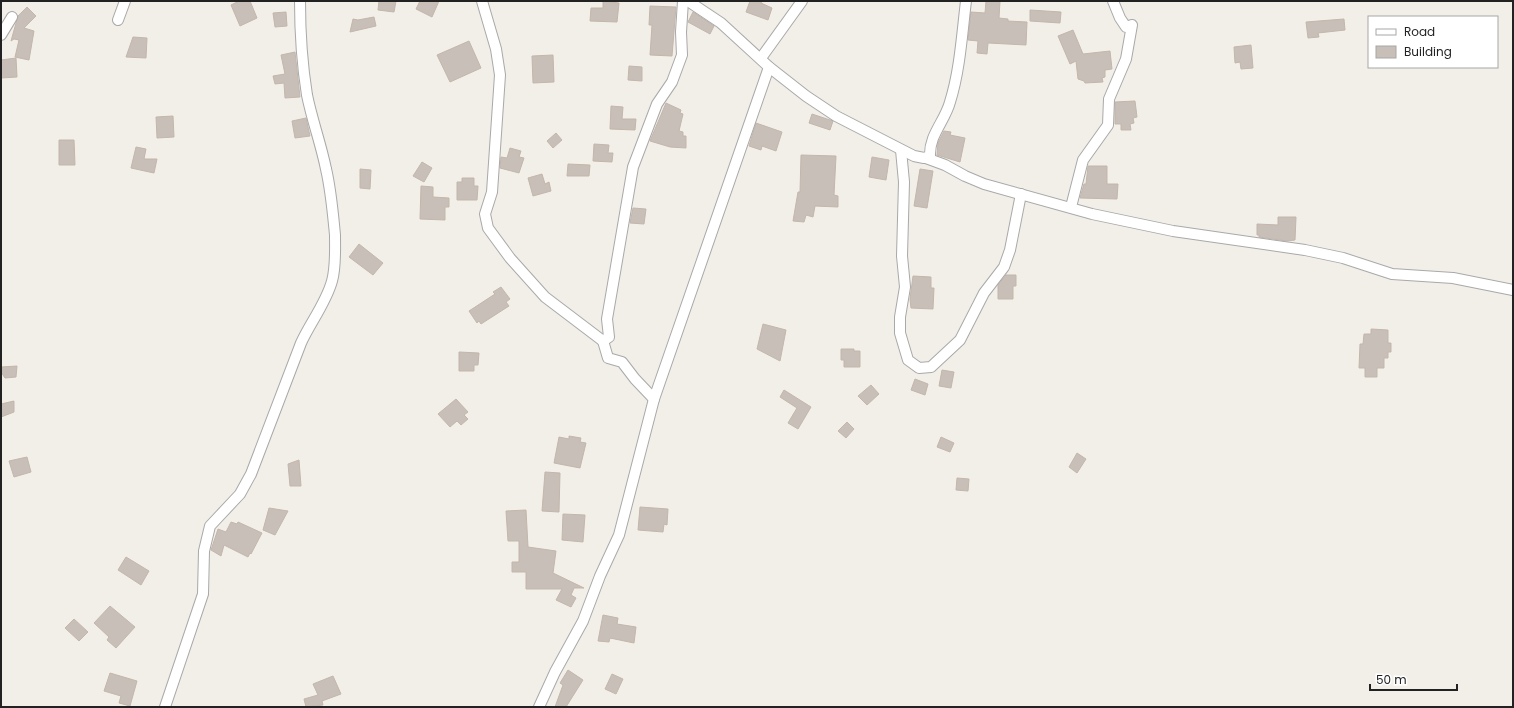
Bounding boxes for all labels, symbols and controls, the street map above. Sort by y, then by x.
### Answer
legend [1368,16,1498,68]
text: Road [1404,23,1435,40]
text: Building [1404,43,1452,60]
scale bar [1370,666,1457,692]
text: 50 m [1376,671,1407,688]

